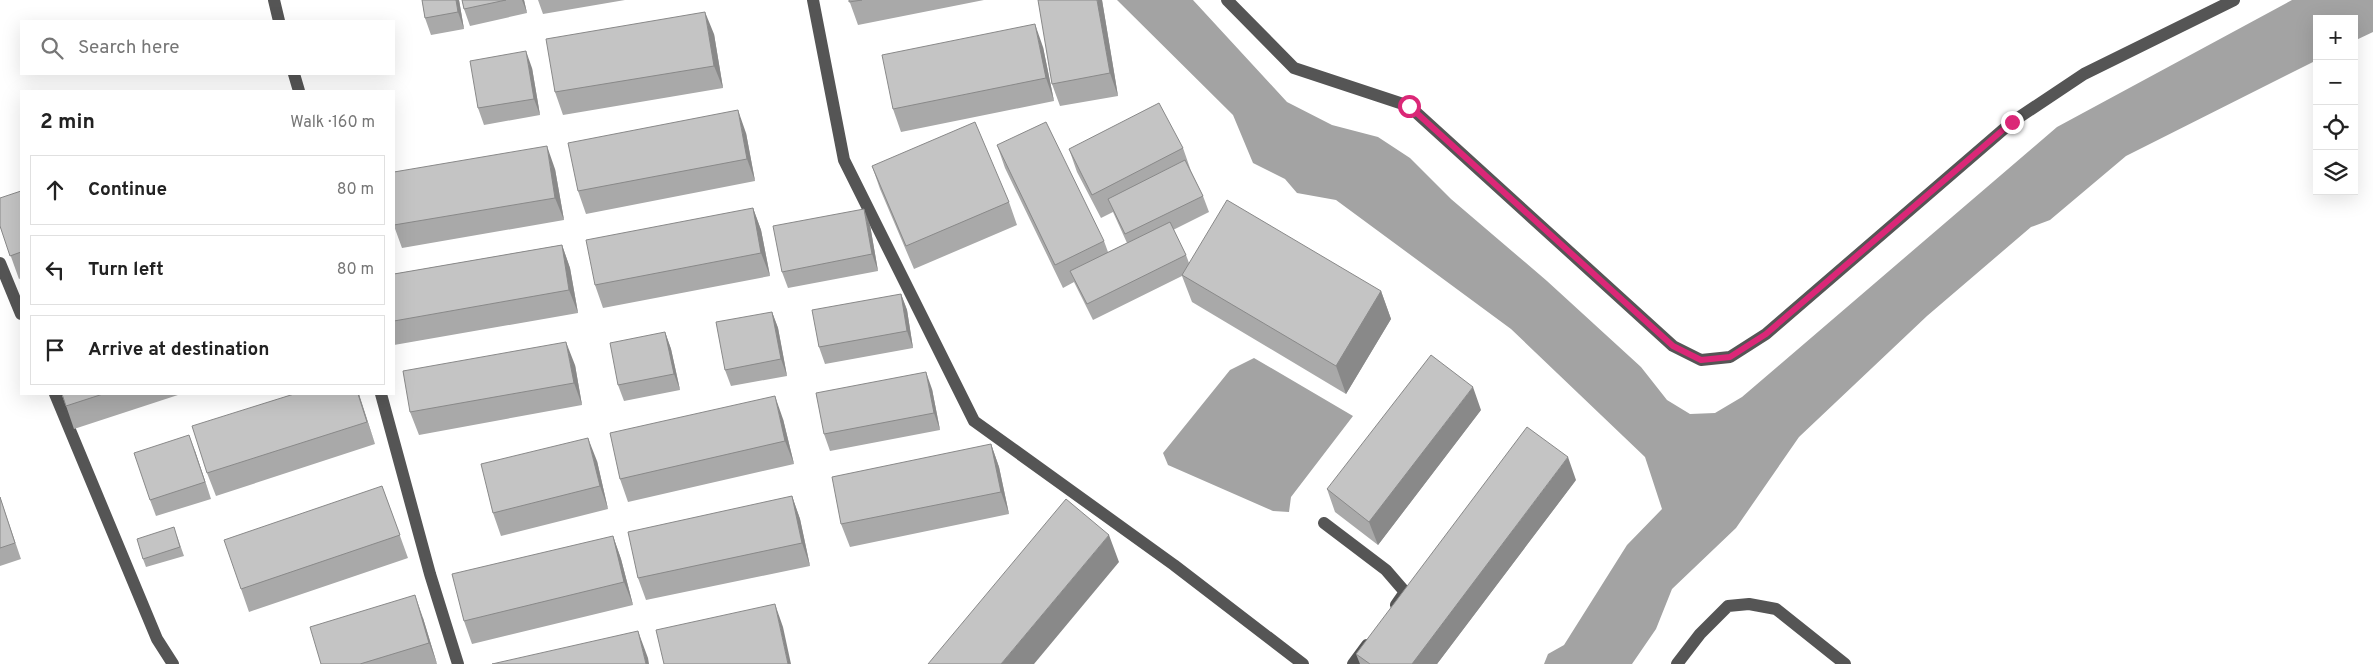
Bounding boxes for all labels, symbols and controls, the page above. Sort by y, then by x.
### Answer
map controls [2313,15,2358,195]
button: + [2313,15,2358,60]
search box [20,20,395,75]
icon: search [38,34,66,62]
text: Search here [78,36,180,60]
button: − [2313,60,2358,105]
route start [1398,95,1421,118]
button: locate [2313,105,2358,150]
text: 2 min [40,109,95,136]
route end [2001,111,2024,134]
text: Walk · 160 m [290,113,375,133]
button: layers [2313,150,2358,195]
icon: ahead [41,176,69,204]
text: Continue [88,178,167,202]
text: 80 m [337,180,374,200]
icon: left [41,256,69,284]
text: Turn left [88,258,164,282]
text: 80 m [337,260,374,280]
icon: arrive [41,336,69,364]
text: Arrive at destination [88,338,269,362]

